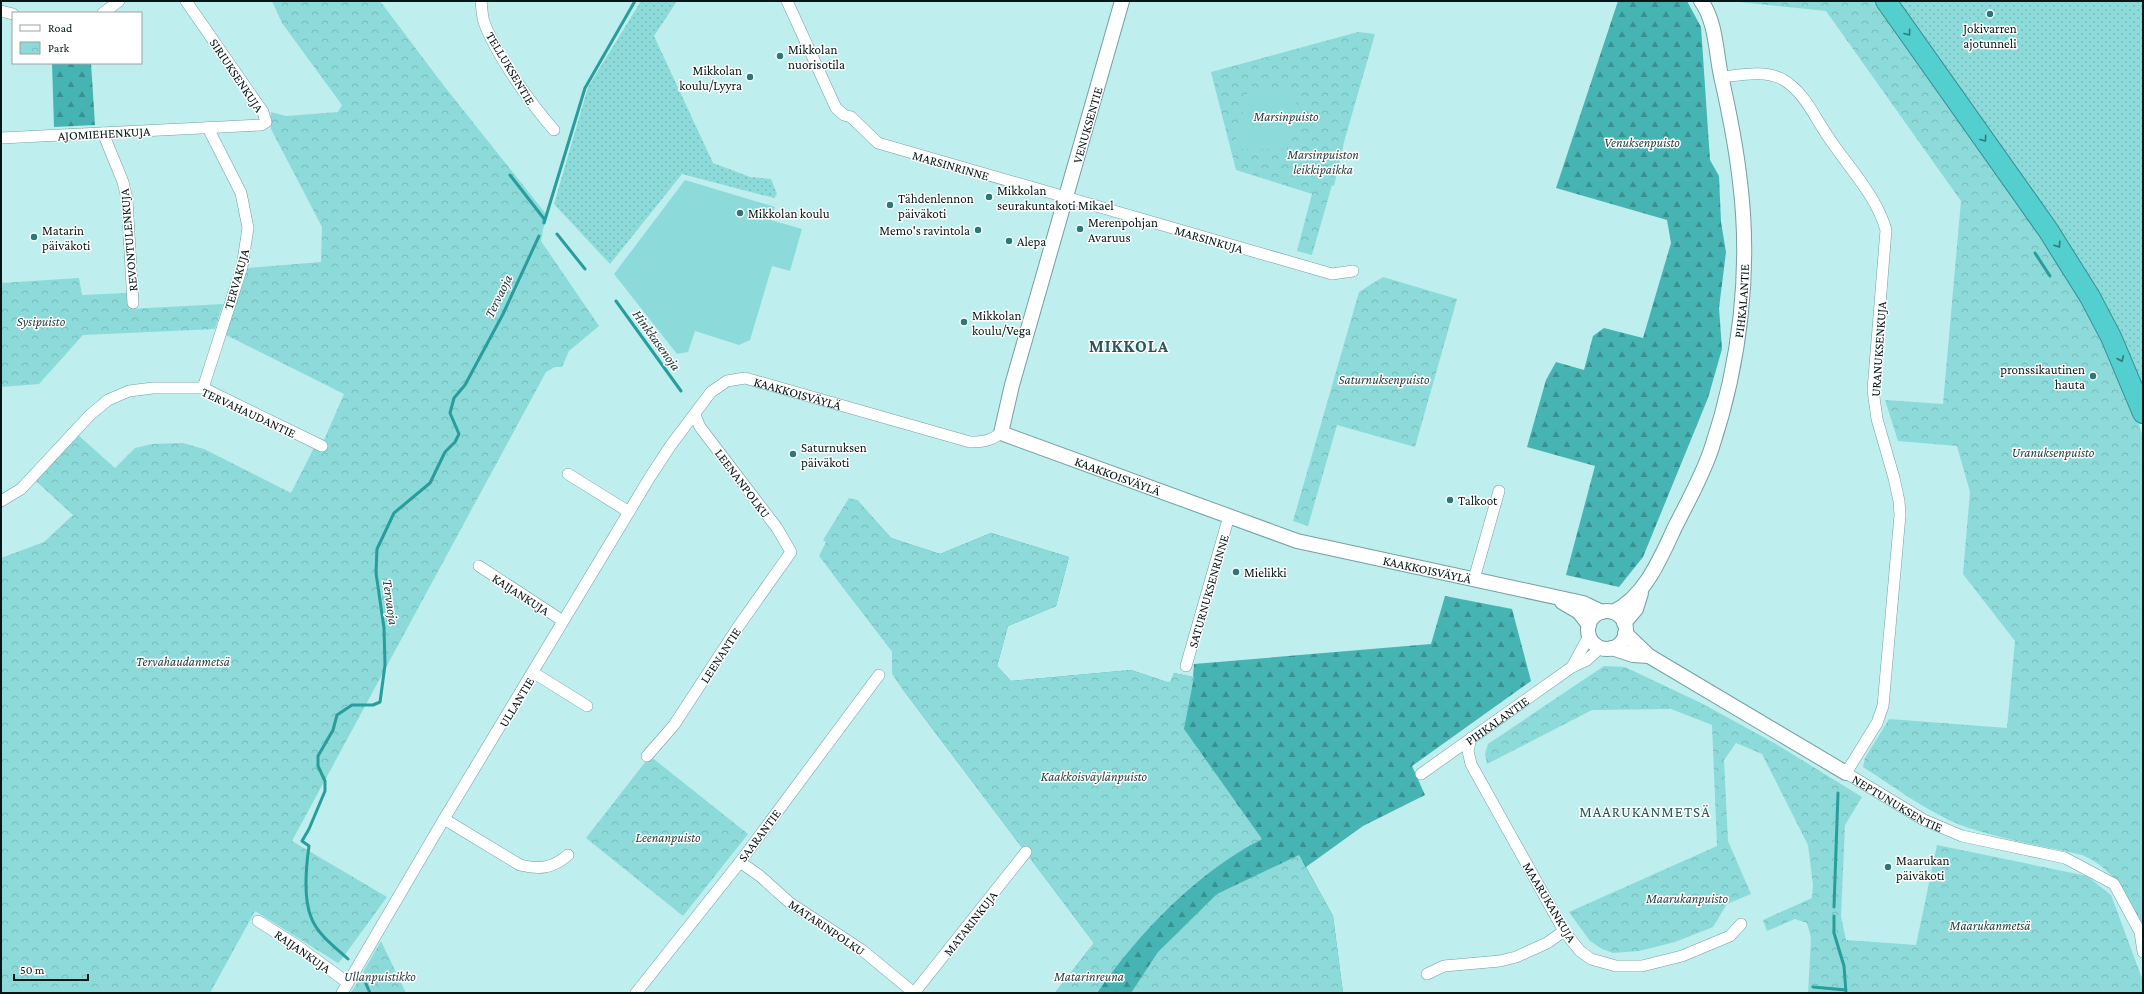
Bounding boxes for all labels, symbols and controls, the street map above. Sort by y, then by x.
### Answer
marker: Jokivarren ajotunneli [1985,9,1995,19]
legend [12,12,142,64]
text: Road [48,21,73,35]
place label: Jokivarren ajotunneli [1962,21,2017,52]
street label: TELLUKSENTIE [483,29,538,108]
one-way arrow [1903,29,1910,36]
street label: SIRIUKSENKUJA [206,36,267,115]
text: Park [48,41,70,55]
place label: Mikkolan nuorisotila [788,42,845,72]
marker: Mikkolan nuorisotila [775,51,785,61]
place label: Mikkolan koulu/Lyyra [679,63,742,93]
marker: Mikkolan koulu/Lyyra [745,72,755,82]
street label: VENUKSENTIE [1069,85,1106,165]
park label: Marsinpuisto [1252,109,1319,124]
street label: AJOMIEHENKUJA [57,124,151,143]
one-way arrow [1979,134,1986,141]
park label: Venuksenpuisto [1604,135,1680,150]
street label: MARSINRINNE [911,147,991,184]
park label: Marsinpuiston leikkipaikka [1286,147,1359,177]
place label: Mikkolan seurakuntakoti Mikael [997,183,1114,213]
street label: REVONTULENKUJA [116,187,140,292]
place label: Tähdenlennon päiväkoti [898,191,974,221]
marker: Mikkolan seurakuntakoti Mikael [984,192,994,202]
marker: Tähdenlennon päiväkoti [885,200,895,210]
place label: Mikkolan koulu [748,206,830,221]
marker: Mikkolan koulu [735,208,745,218]
place label: Merenpohjan Avaruus [1088,215,1158,245]
place label: Matarin päiväkoti [42,223,91,253]
place label: Memo's ravintola [879,223,970,238]
street label: MARSINKUJA [1173,223,1246,257]
marker: Merenpohjan Avaruus [1075,224,1085,234]
marker: Memo's ravintola [973,225,983,235]
marker: Matarin päiväkoti [29,232,39,242]
place label: Alepa [1017,234,1046,249]
marker: Alepa [1004,236,1014,246]
one-way arrow [2053,241,2060,248]
street label: TERVAKUJA [221,247,252,311]
street label: PIHKALANTIE [1731,264,1752,339]
water label: Tervaoja [481,271,516,321]
street label: URANUKSENKUJA [1868,300,1889,397]
water label: Hinkkasenoja [629,306,685,375]
place label: Mikkolan koulu/Vega [972,308,1031,338]
park label: Sysipuisto [17,314,66,329]
marker: Mikkolan koulu/Vega [959,317,969,327]
district label: MIKKOLA [1089,337,1169,356]
one-way arrow [2116,355,2124,362]
place label: pronssikautinen hauta [2000,362,2085,392]
marker: pronssikautinen hauta [2088,371,2098,381]
park label: Saturnuksenpuisto [1339,372,1430,387]
street label: KAAKKOISVÄYLÄ [752,374,843,413]
street label: TERVAHAUDANTIE [199,384,298,441]
place label: Saturnuksen päiväkoti [801,440,867,470]
park label: Uranuksenpuisto [2012,445,2095,460]
street label: LEENANPOLKU [712,446,773,521]
marker: Saturnuksen päiväkoti [788,449,798,459]
street label: KAAKKOISVÄYLÄ [1073,454,1163,499]
place label: Talkoot [1458,493,1498,508]
marker: Talkoot [1445,495,1455,505]
street label: SATURNUKSENRINNE [1185,533,1232,649]
street label: KAAKKOISVÄYLÄ [1382,553,1473,587]
place label: Mielikki [1244,565,1287,580]
marker: Mielikki [1231,567,1241,577]
street label: KAIJANKUJA [489,570,553,619]
water label: Tervaoja [379,578,402,626]
street label: LEENANTIE [697,625,744,686]
park label: Tervahaudanmetsä [136,654,230,669]
street label: ULLANTIE [496,675,537,730]
street label: PIHKALANTIE [1463,693,1532,748]
park label: Kaakkoisväylänpuisto [1041,769,1148,784]
street label: NEPTUNUKSENTIE [1849,772,1945,835]
district label: MAARUKANMETSÄ [1579,804,1711,820]
street label: SAARANTIE [735,806,784,864]
park label: Leenanpuisto [635,830,701,845]
place label: Maarukan päiväkoti [1896,853,1950,883]
street label: MAARUKANKUJA [1520,859,1580,946]
marker: Maarukan päiväkoti [1883,862,1893,872]
street label: MATARINKUJA [940,887,1001,959]
park label: Maarukanpuisto [1645,891,1728,906]
street label: MATARINPOLKU [786,896,868,958]
park label: Maarukanmetsä [1949,918,2030,933]
street label: RAIJANKUJA [272,927,334,977]
scale bar [14,956,88,982]
text: 50 m [20,963,45,977]
park label: Ullanpuistikko [344,969,416,984]
park label: Matarinreuna [1053,969,1124,984]

